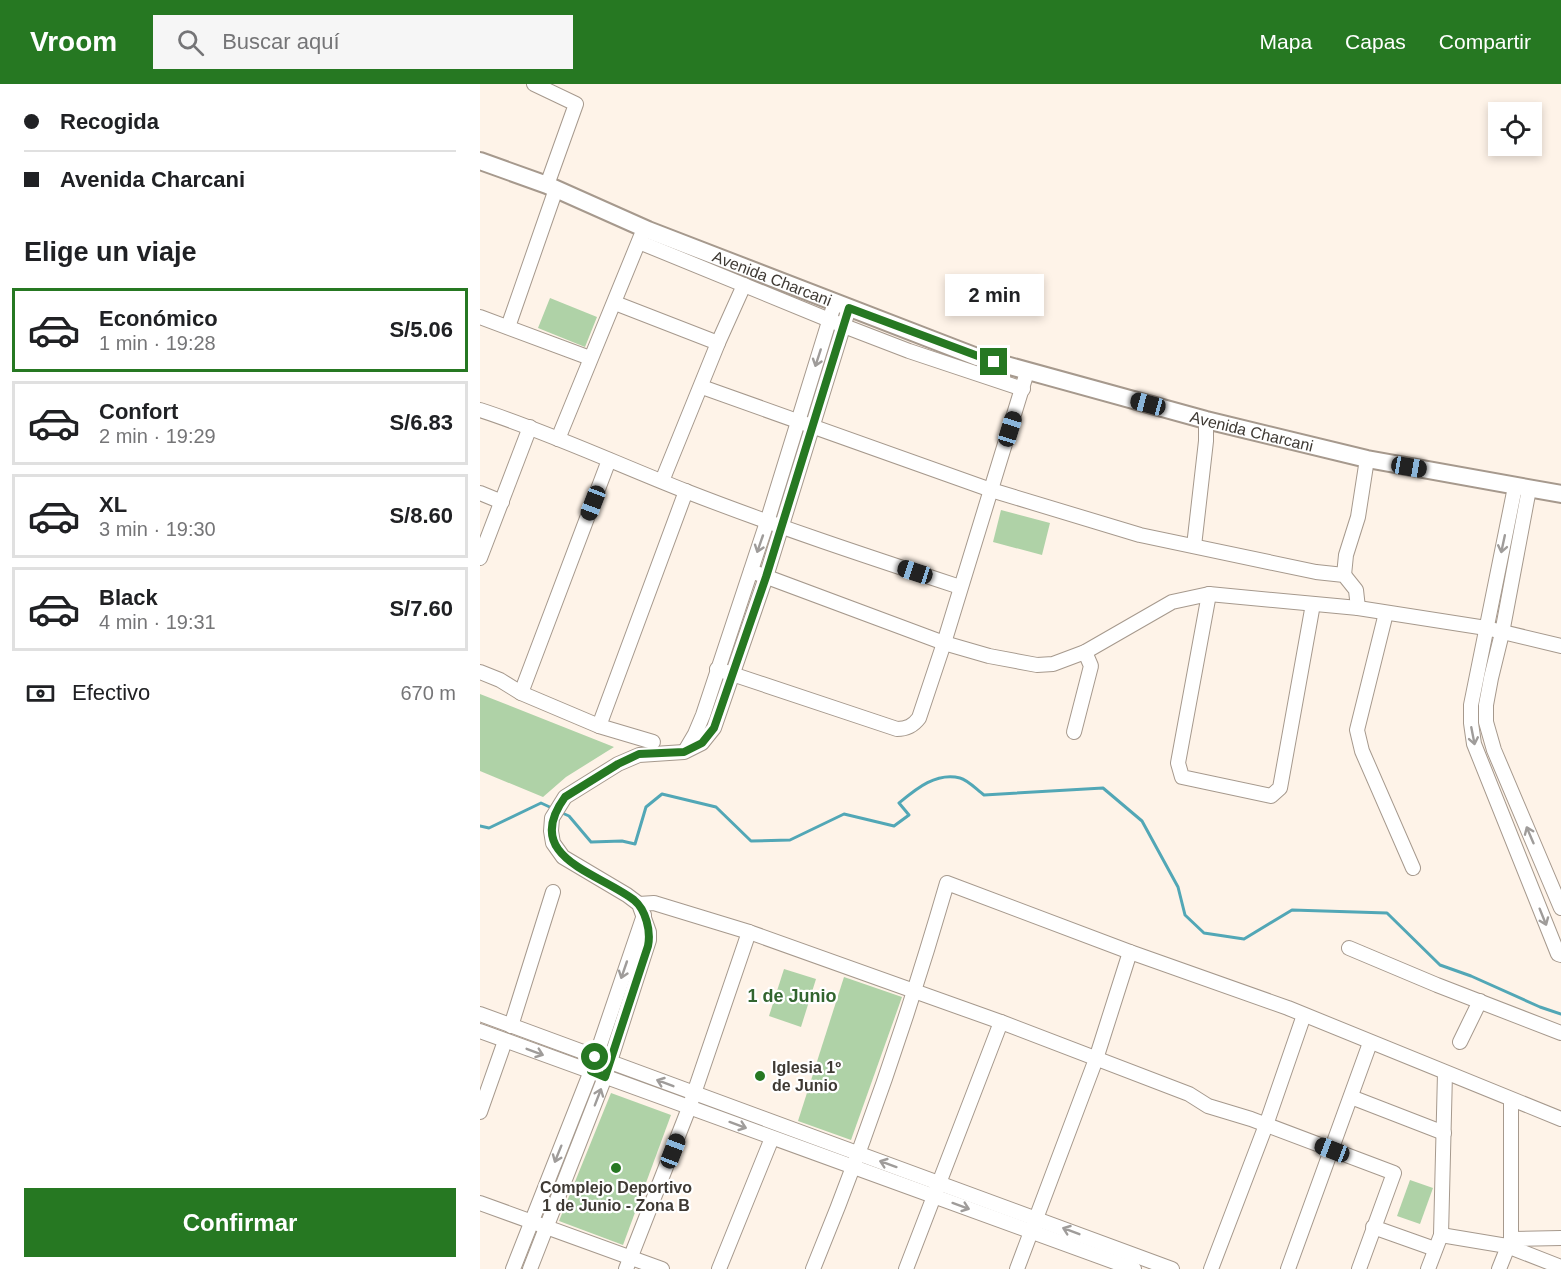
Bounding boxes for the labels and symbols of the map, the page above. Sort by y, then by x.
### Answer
street label: Avenida Charcani [710,247,834,309]
callout: 2 min [944,275,1044,317]
one-way arrow [812,348,823,367]
route end [980,348,1007,375]
car [1128,391,1168,417]
street label: Avenida Charcani [1188,408,1315,454]
car [996,409,1024,449]
car [1390,455,1428,479]
car [578,483,608,523]
one-way arrow [753,534,764,553]
one-way arrow [1497,534,1509,553]
car [895,558,935,586]
one-way arrow [1468,725,1479,745]
one-way arrow [1524,826,1535,844]
one-way arrow [1539,908,1550,926]
one-way arrow [618,960,629,979]
district label: 1 de Junio [747,986,837,1006]
route start [581,1043,608,1070]
one-way arrow [525,1047,544,1058]
place label: Iglesia 1º de Junio [772,1059,841,1094]
marker: Iglesia 1º de Junio [753,1069,767,1083]
one-way arrow [657,1077,675,1088]
one-way arrow [593,1089,604,1107]
one-way arrow [728,1121,747,1132]
car [658,1131,688,1171]
car [1312,1135,1352,1165]
one-way arrow [552,1144,563,1162]
one-way arrow [879,1157,898,1168]
marker: Complejo Deportivo 1 de Junio - Zona B [609,1161,623,1175]
place label: Complejo Deportivo 1 de Junio - Zona B [540,1179,692,1214]
one-way arrow [951,1201,969,1212]
one-way arrow [1062,1225,1081,1236]

